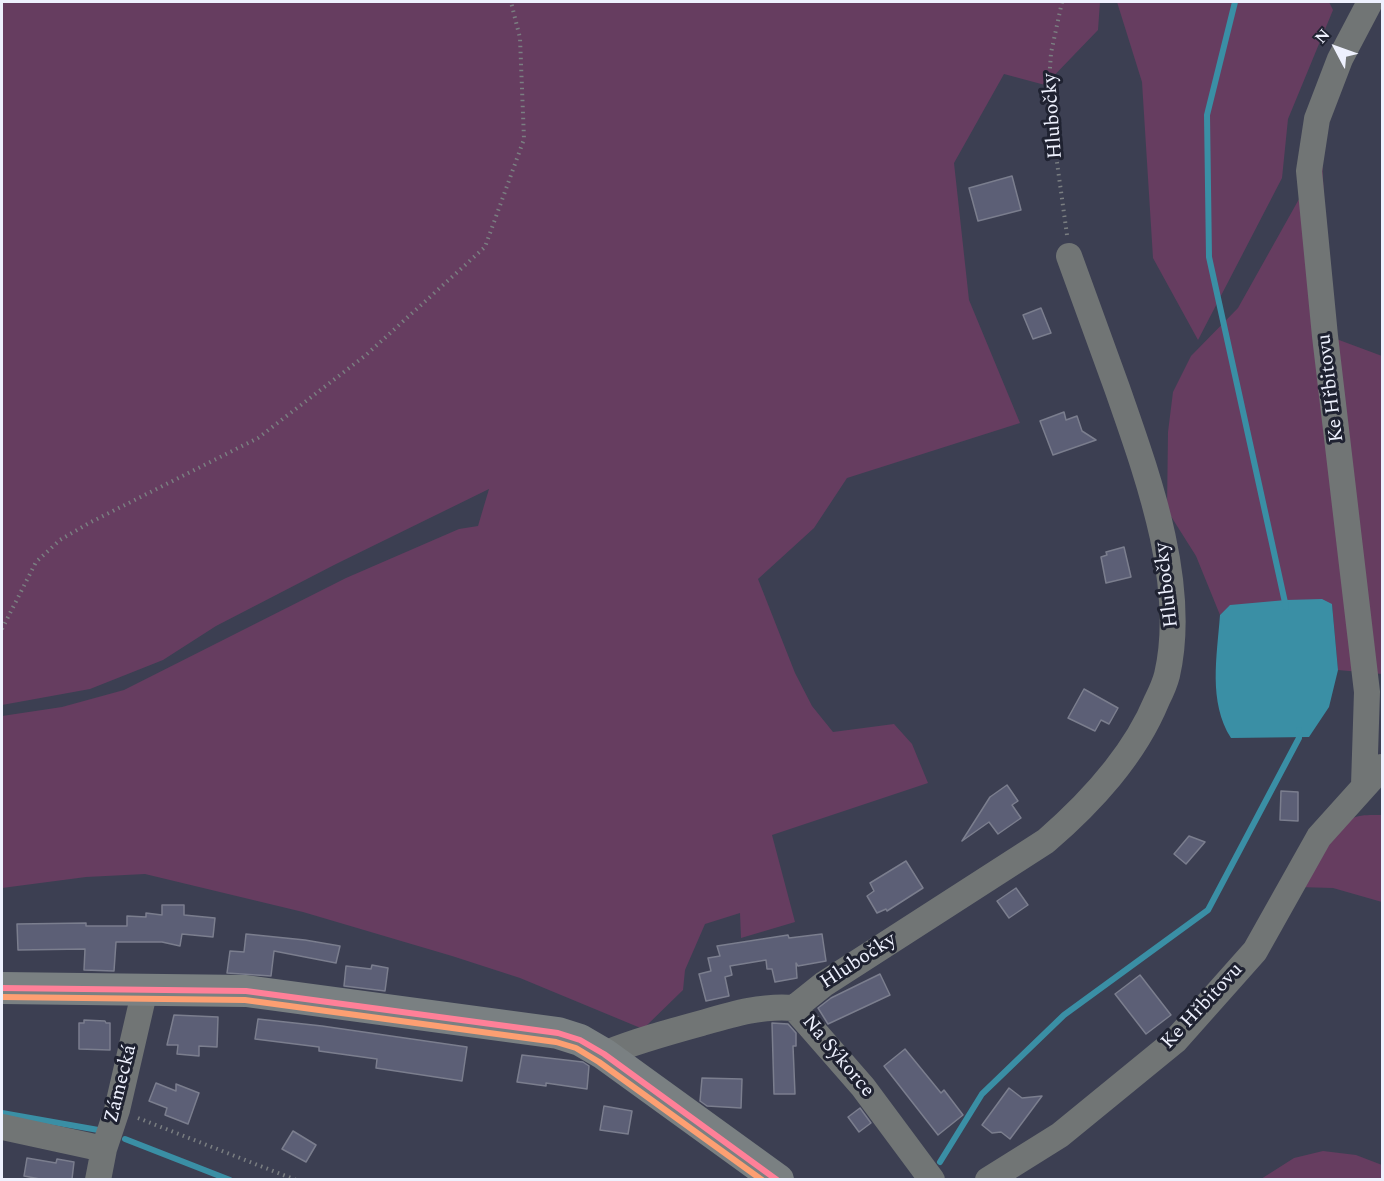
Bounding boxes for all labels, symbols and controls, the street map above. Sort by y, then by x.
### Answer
north arrow [1306,18,1366,78]
text: N [1309,23,1336,49]
street label: Hlubočky [1039,72,1069,160]
street label: Ke Hřbitovu [1313,332,1351,444]
street label: Hlubočky [1151,541,1185,629]
street label: Hlubočky [816,929,902,995]
street label: Ke Hřbitovu [1157,959,1249,1055]
street label: Na Sýkorce [796,1011,878,1103]
street label: Zámecká [101,1042,143,1126]

